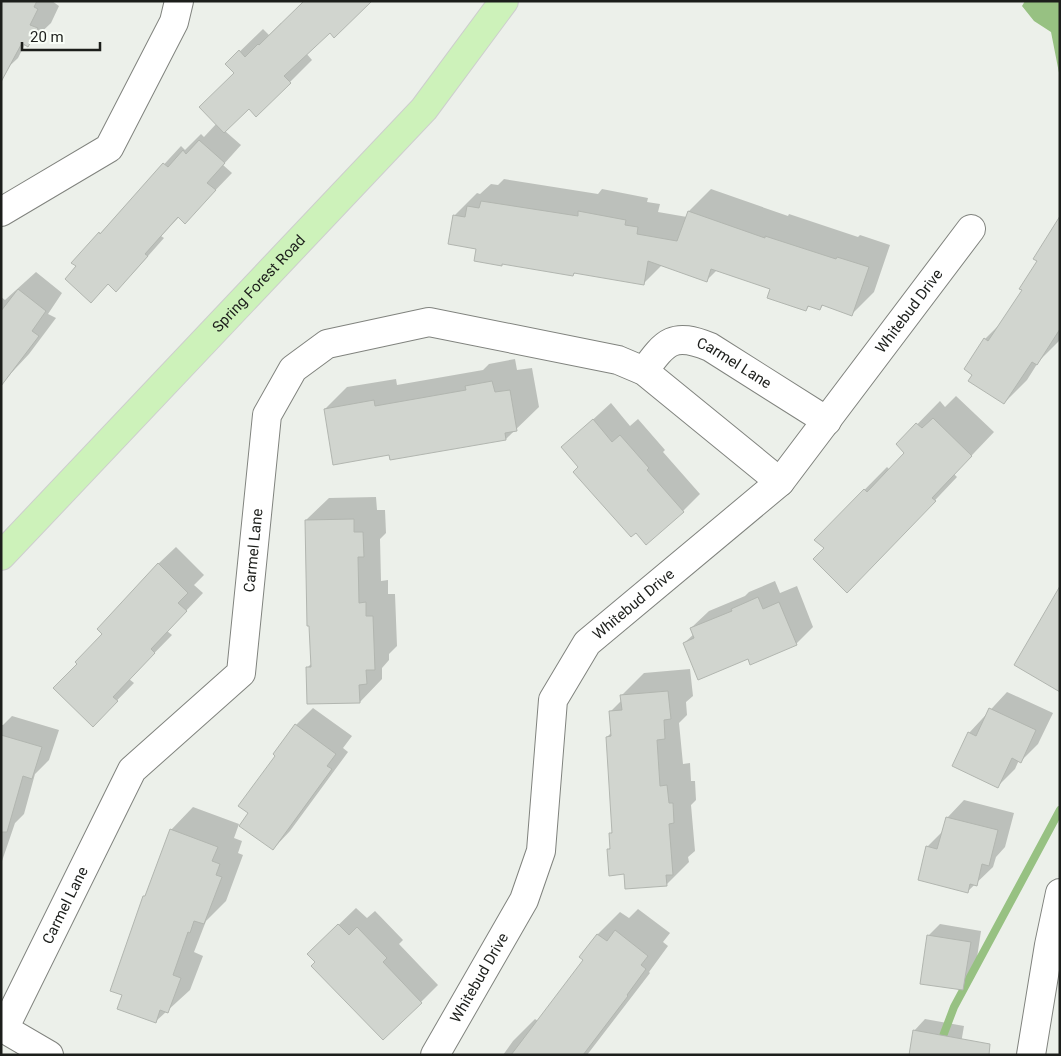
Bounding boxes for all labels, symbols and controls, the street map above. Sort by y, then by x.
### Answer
scale bar [22,20,100,52]
text: 20 m [30,28,64,46]
street label: Spring Forest Road [209,231,309,336]
street label: Whitebud Drive [872,265,947,357]
street label: Carmel Lane [694,334,775,393]
street label: Carmel Lane [240,508,267,593]
street label: Whitebud Drive [589,565,678,643]
street label: Carmel Lane [38,864,92,947]
street label: Whitebud Drive [446,930,512,1026]

